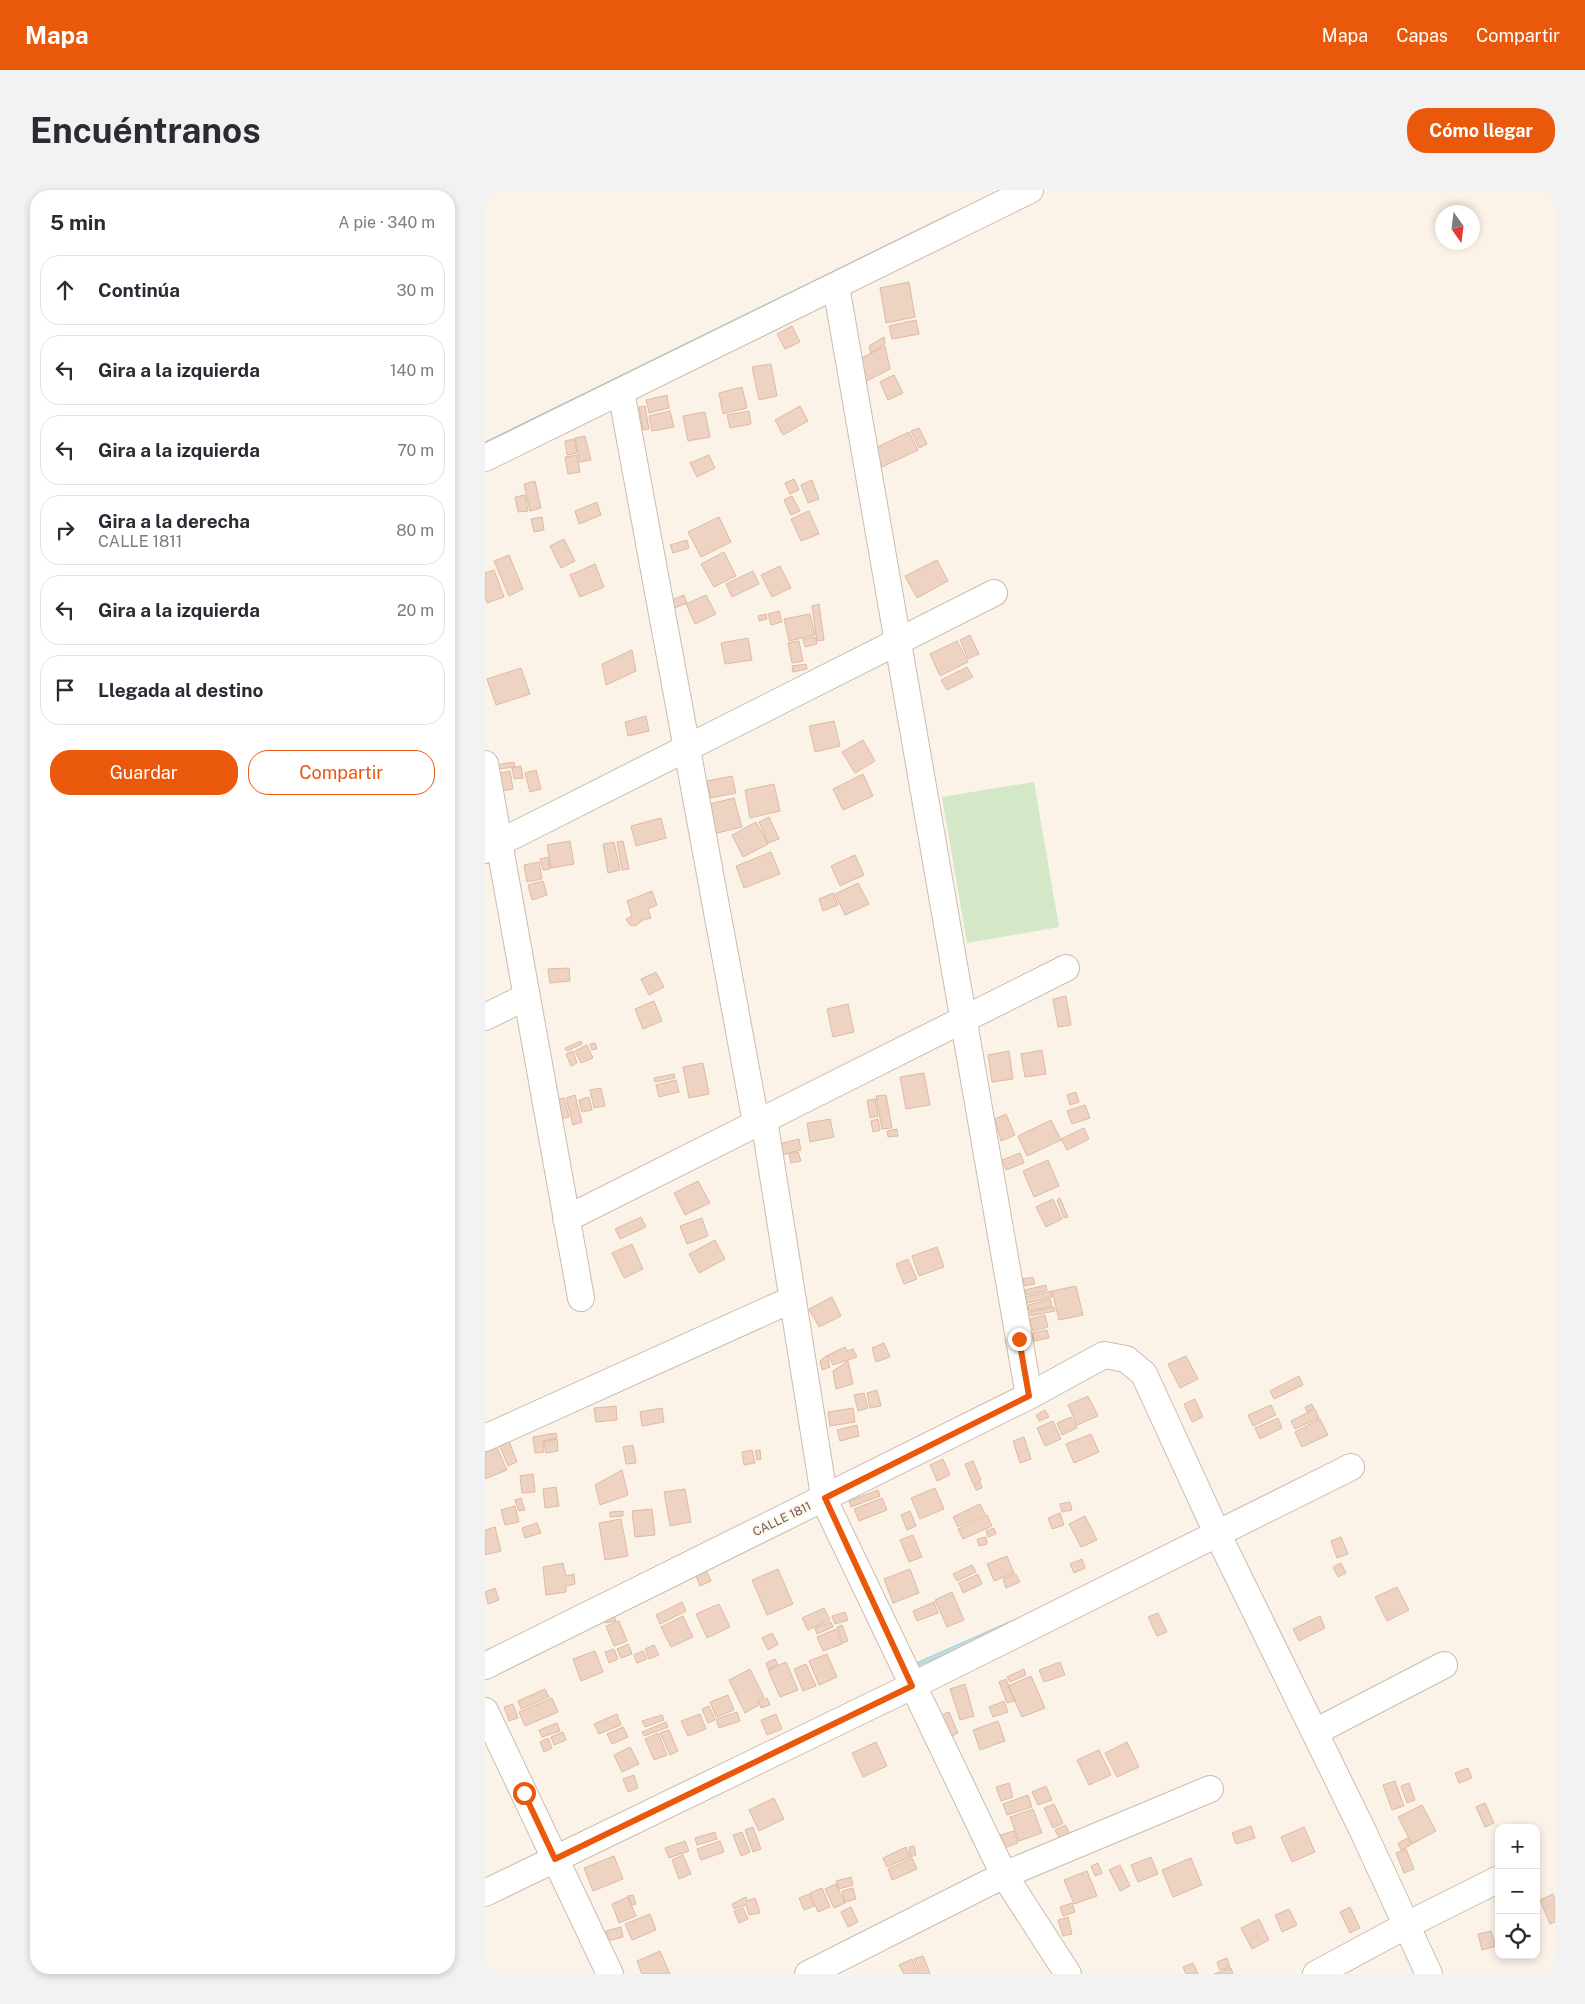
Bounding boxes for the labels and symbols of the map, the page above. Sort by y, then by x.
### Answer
north arrow [1435,205,1480,250]
route end [1008,1328,1031,1351]
street label: CALLE 1811 [751,1499,813,1539]
route start [513,1782,536,1805]

